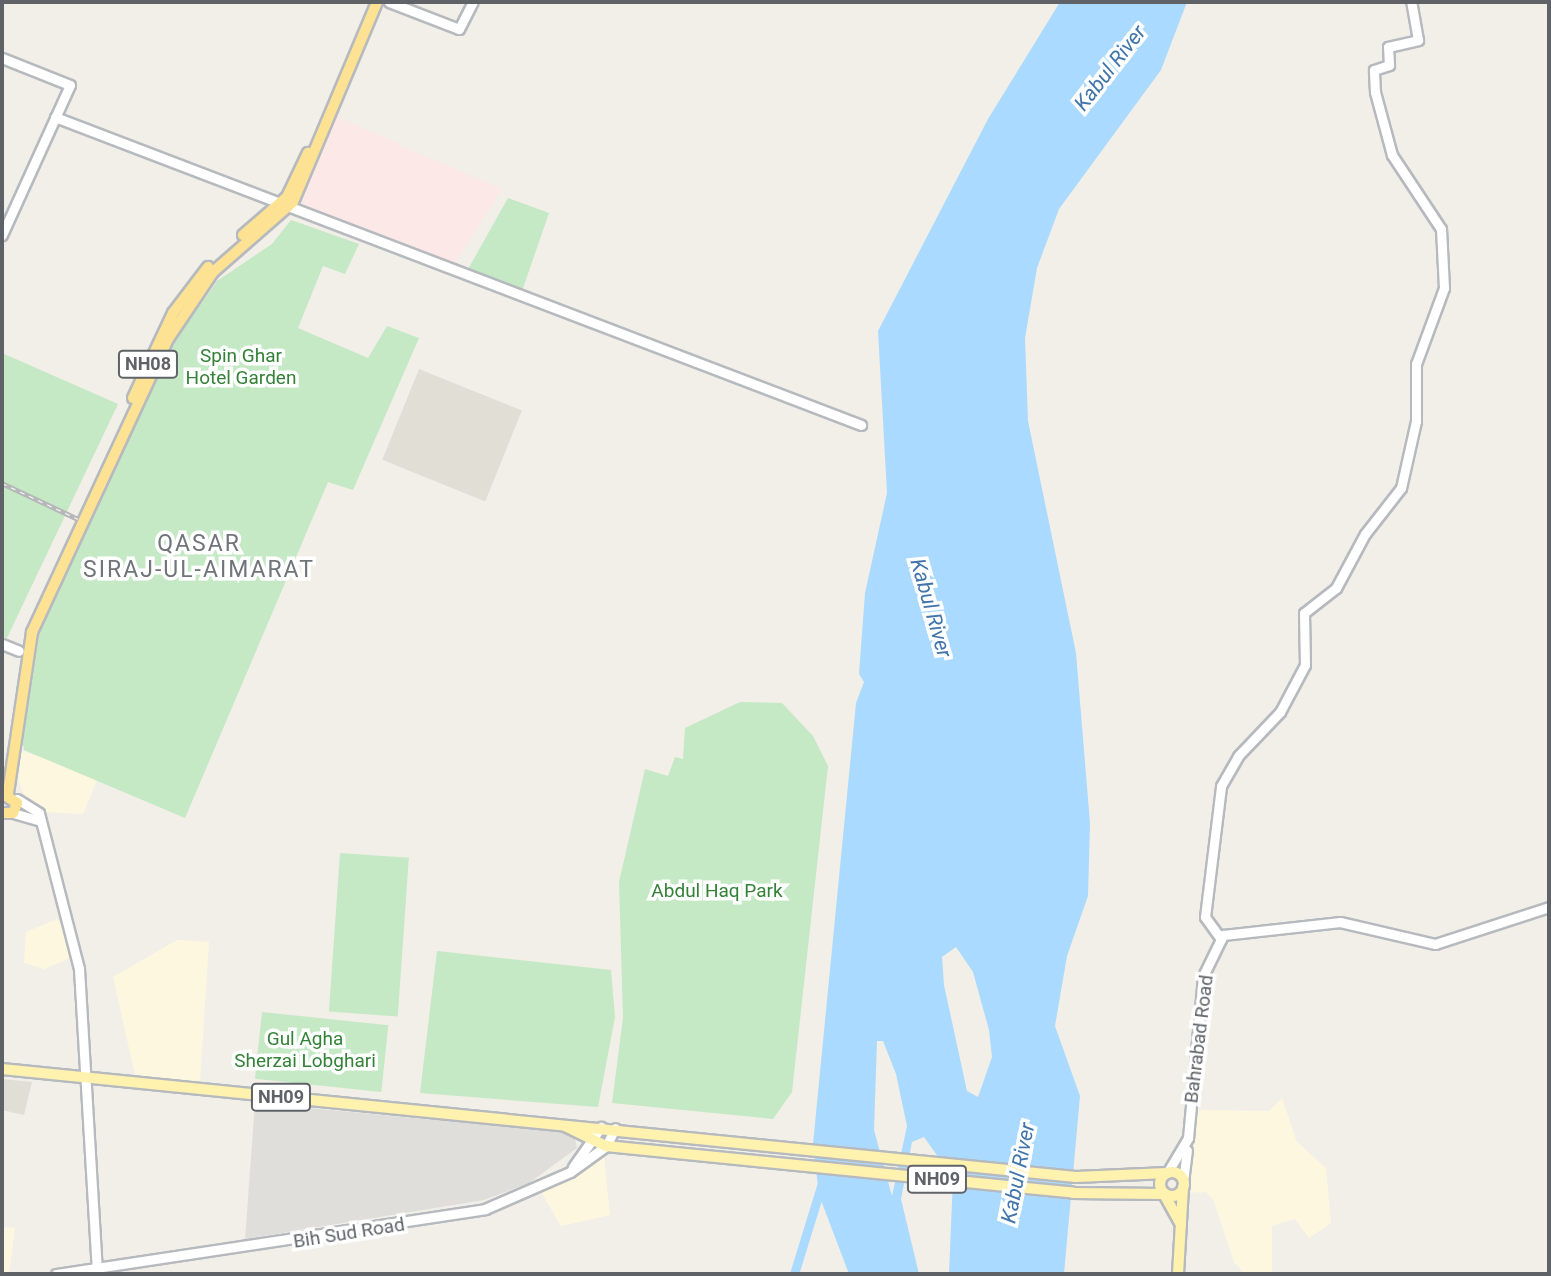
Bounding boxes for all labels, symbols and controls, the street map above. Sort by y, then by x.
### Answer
water label: Kabul River [1069,20,1151,116]
park label: Spin Ghar Hotel Garden [186,345,296,389]
road number: NH08 [116,350,180,378]
district label: QASAR SIRAJ-UL-AIMARAT [85,530,313,584]
water label: Kabul River [905,556,957,660]
park label: Abdul Haq Park [651,880,783,902]
street label: Bahrabad Road [1180,974,1218,1104]
park label: Gul Agha Sherzai Lobghari [234,1028,376,1072]
road number: NH09 [250,1082,312,1112]
water label: Kabul River [996,1121,1040,1225]
road number: NH09 [906,1164,968,1194]
street label: Bih Sud Road [292,1213,406,1253]

